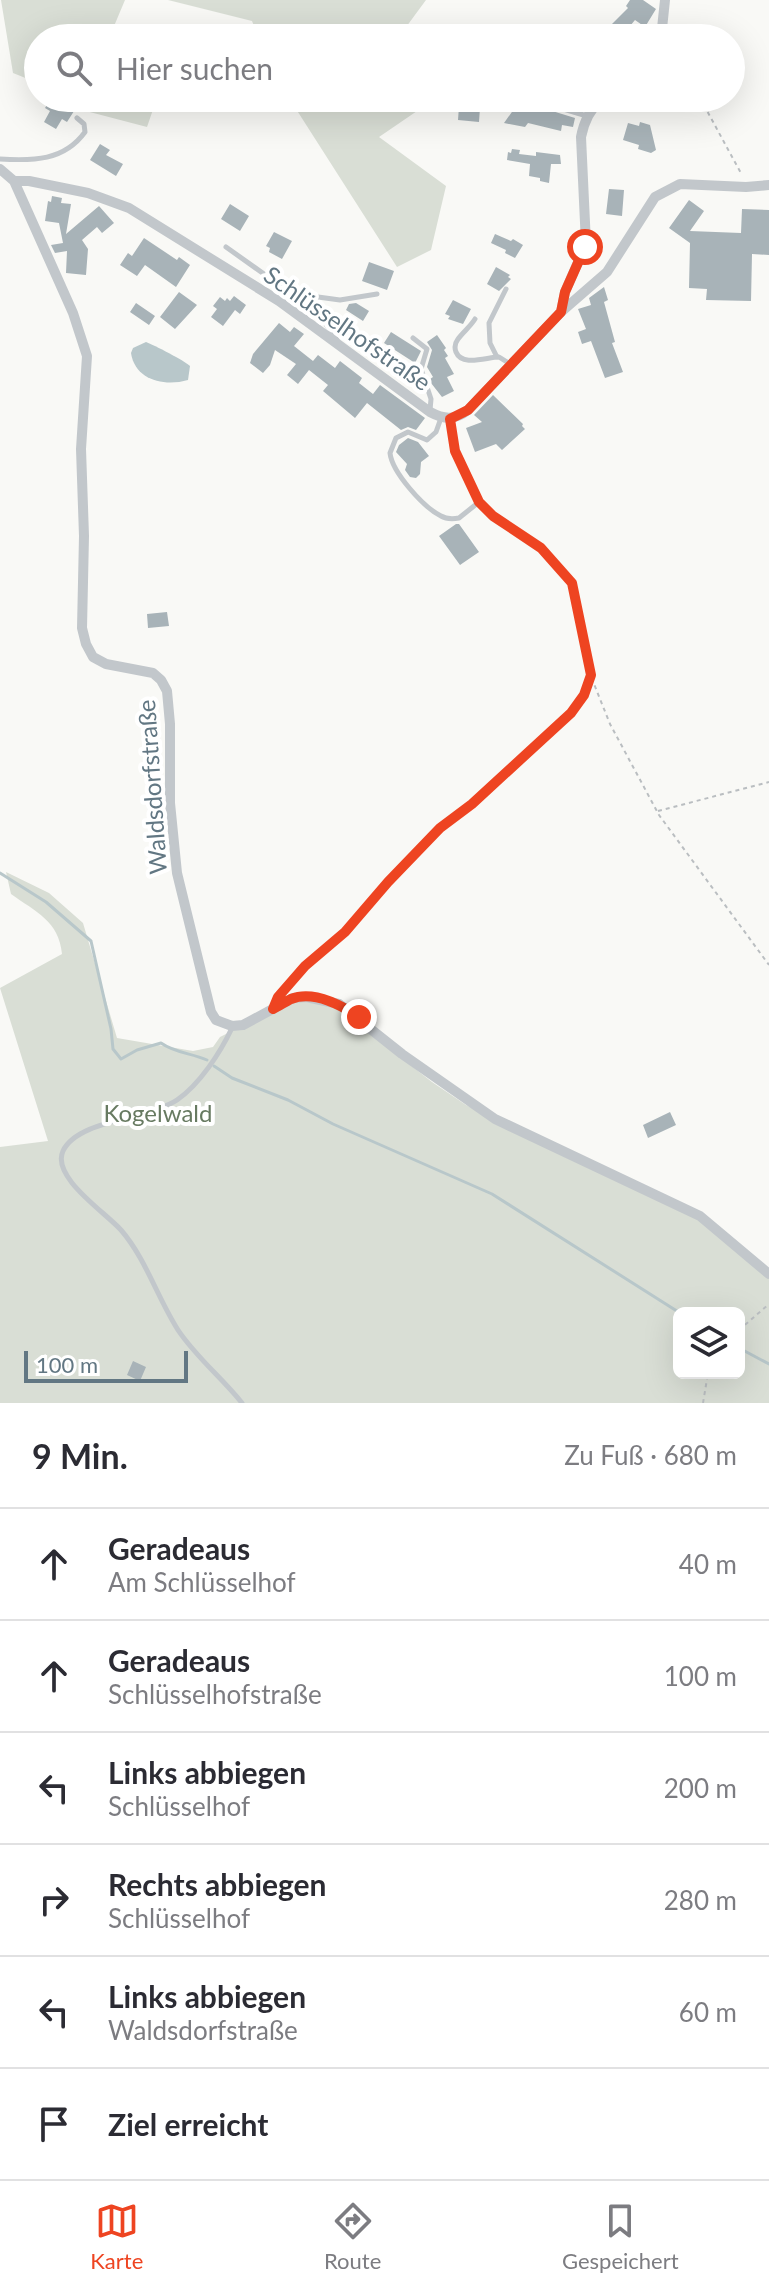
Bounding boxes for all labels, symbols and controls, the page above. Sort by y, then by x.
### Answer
search box [24,24,745,112]
icon: search [52,46,96,90]
text: Hier suchen [116,50,273,86]
route start [567,229,603,265]
street label: Schlüsselhofstraße [259,259,437,396]
street label: Waldsdorfstraße [131,699,172,875]
route end [341,999,377,1035]
park label: Kogelwald [104,1098,212,1127]
map controls [673,1307,745,1379]
button: layers [673,1307,745,1379]
scale bar [24,1347,188,1383]
text: 100 m [36,1351,98,1378]
text: 9 Min. [32,1435,128,1476]
text: Zu Fuß · 680 m [564,1439,737,1471]
text: Geradeaus [108,1530,250,1566]
icon: ahead [32,1542,76,1586]
text: 40 m [679,1548,737,1580]
text: Am Schlüsselhof [108,1566,296,1598]
text: Geradeaus [108,1642,250,1678]
icon: ahead [32,1654,76,1698]
text: 100 m [664,1660,737,1692]
text: Schlüsselhofstraße [108,1678,322,1710]
text: Links abbiegen [108,1754,306,1790]
icon: left [32,1766,76,1810]
text: 200 m [664,1772,737,1804]
text: Schlüsselhof [108,1790,250,1822]
text: Rechts abbiegen [108,1866,327,1902]
icon: right [32,1878,76,1922]
text: 280 m [664,1884,737,1916]
text: Schlüsselhof [108,1902,250,1934]
text: Links abbiegen [108,1978,306,2014]
icon: left [32,1990,76,2034]
text: 60 m [679,1996,737,2028]
text: Waldsdorfstraße [108,2014,298,2046]
icon: arrive [32,2102,76,2146]
text: Ziel erreicht [108,2106,268,2142]
tab: Karte [90,2199,143,2274]
tab: Route [324,2199,381,2274]
tab: Gespeichert [562,2199,679,2274]

